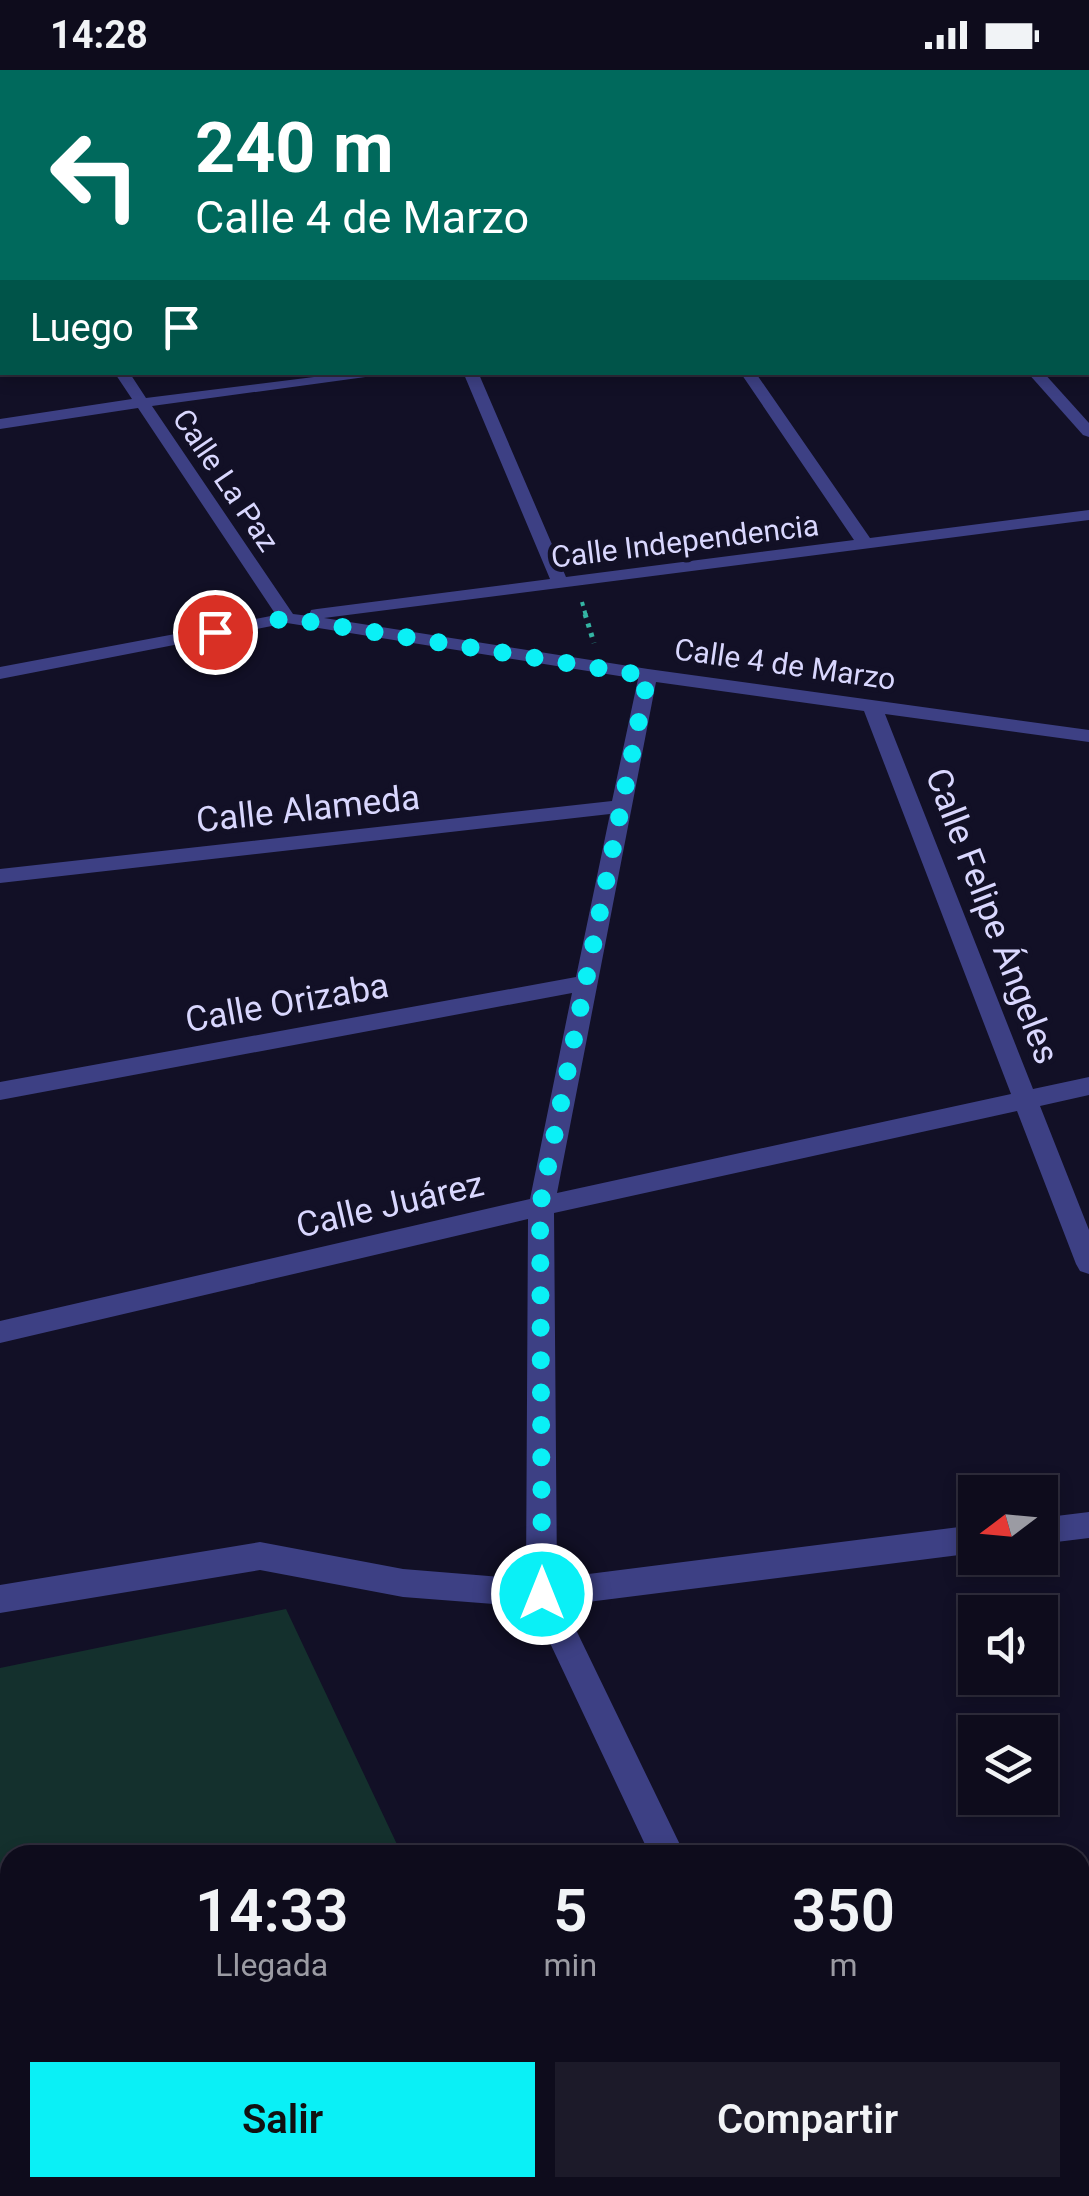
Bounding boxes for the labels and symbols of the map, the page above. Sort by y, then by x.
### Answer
street label: Calle La Paz [166,402,286,558]
street label: Calle Independencia [549,507,821,575]
pin [173,590,258,675]
street label: Calle 4 de Marzo [672,631,898,697]
street label: Calle Felipe Ángeles [917,763,1067,1069]
street label: Calle Alameda [194,777,422,841]
street label: Calle Orizaba [182,965,392,1041]
street label: Calle Juárez [292,1164,488,1246]
north arrow [958,1475,1058,1575]
position arrow [490,1542,594,1646]

